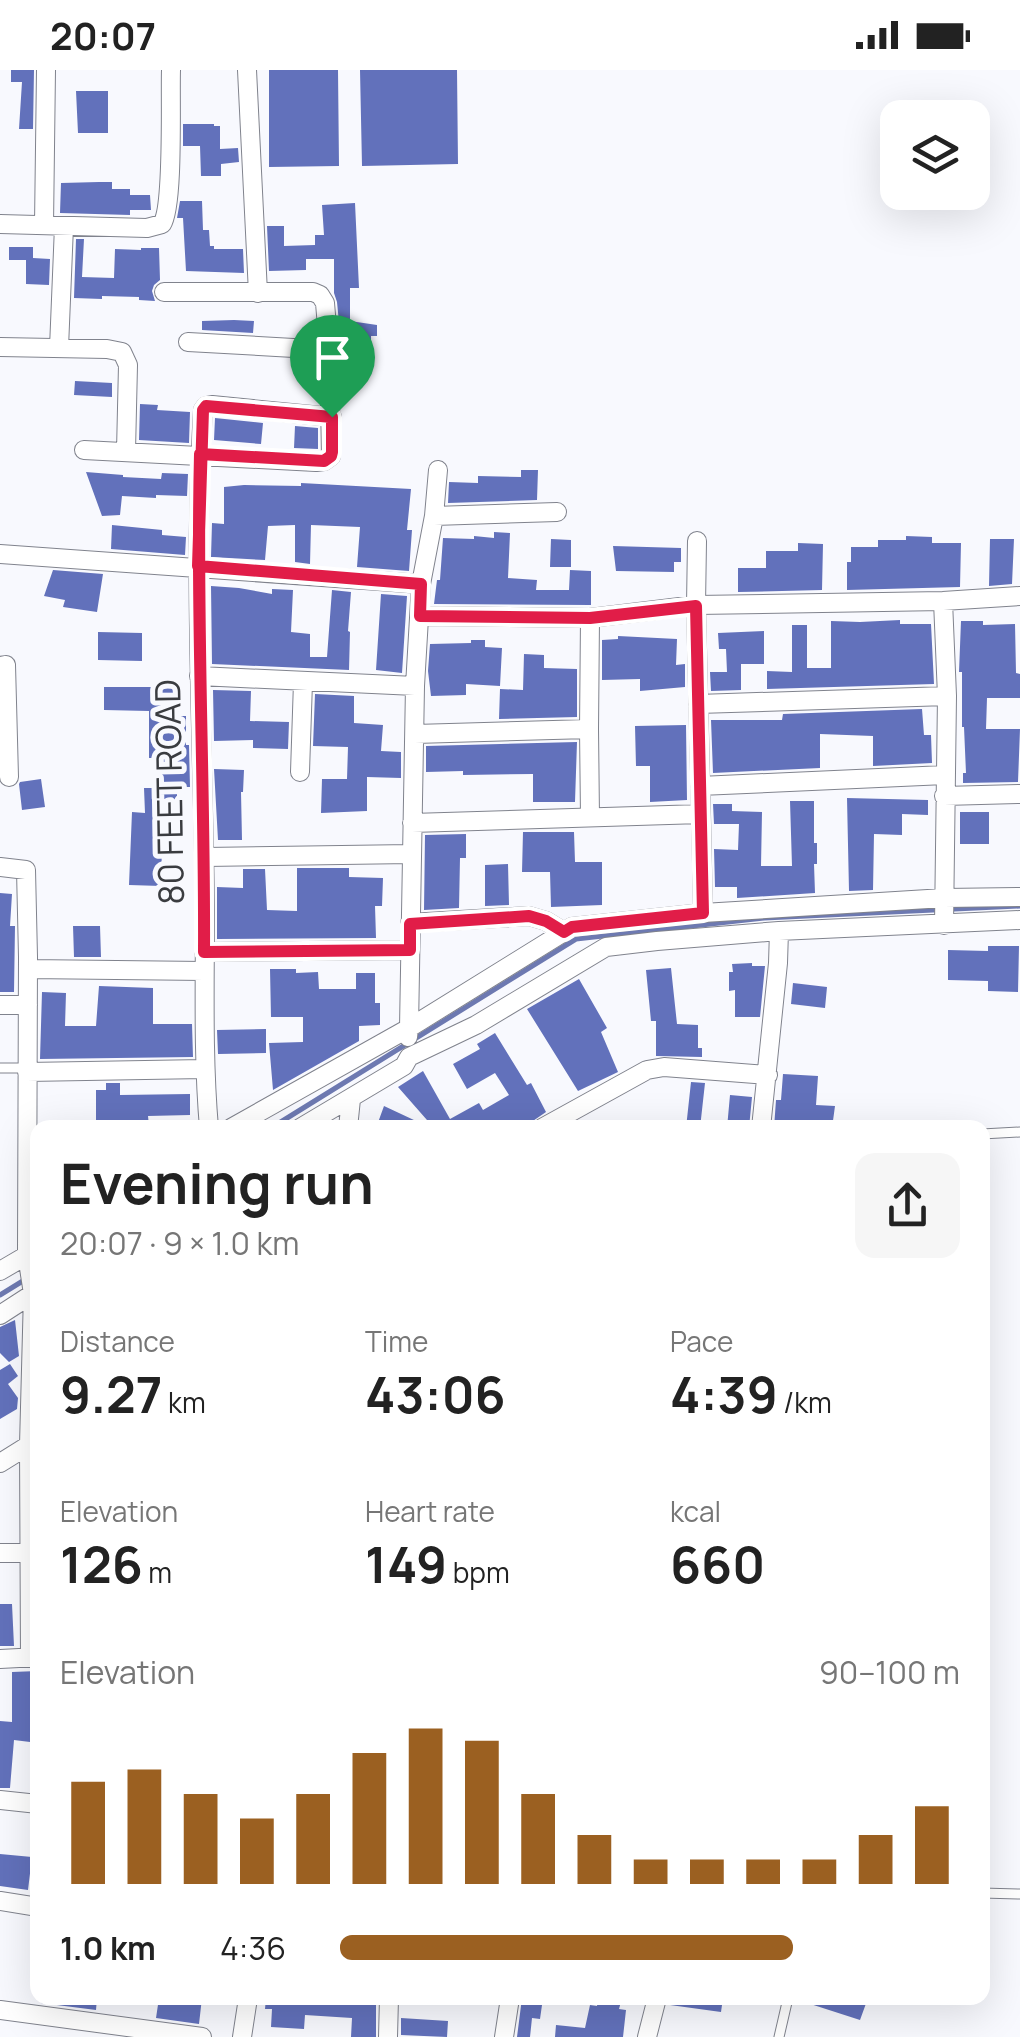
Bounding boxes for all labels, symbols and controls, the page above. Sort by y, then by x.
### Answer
text: 20:07 [50,9,156,61]
map controls [880,100,990,210]
button: layers [880,100,990,210]
pin [290,315,375,418]
icon: arrive [305,330,360,385]
street label: 80 FEET ROAD [143,679,195,905]
text: Evening run [60,1145,374,1221]
button: share [855,1153,960,1258]
text: 20:07 · 9 × 1.0 km [60,1221,299,1265]
text: Distance [60,1322,175,1360]
text: Time [365,1322,428,1360]
text: Pace [670,1322,733,1360]
text: 9.27 [60,1360,162,1428]
text: 43:06 [365,1360,506,1428]
text: 4:39 [670,1360,778,1428]
text: km [162,1383,206,1421]
text: /km [778,1383,832,1421]
text: Elevation [60,1492,178,1530]
text: Heart rate [365,1492,495,1530]
text: kcal [670,1492,721,1530]
text: 126 [60,1530,143,1598]
text: 149 [365,1530,447,1598]
text: 660 [670,1530,765,1598]
text: m [143,1553,172,1591]
text: bpm [447,1553,510,1591]
text: Elevation [60,1650,195,1694]
text: 90–100 m [819,1650,960,1694]
text: 1.0 km [60,1926,156,1970]
text: 4:36 [220,1926,286,1970]

